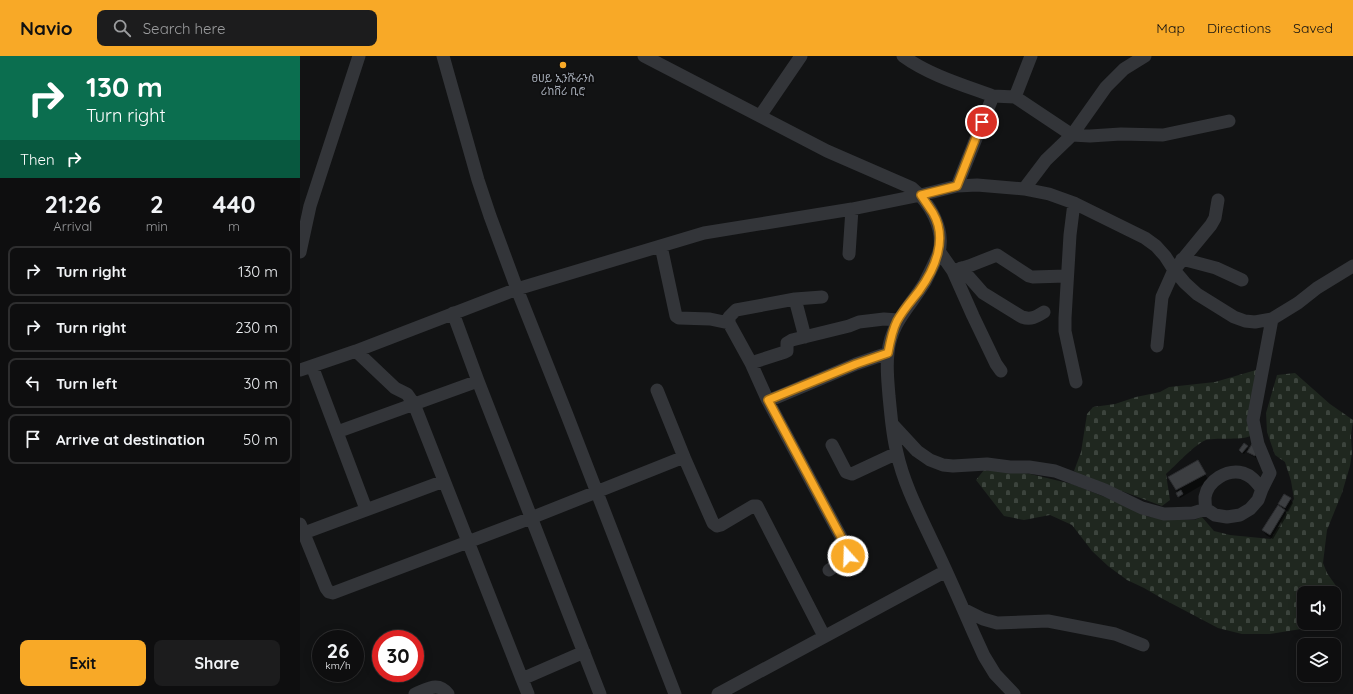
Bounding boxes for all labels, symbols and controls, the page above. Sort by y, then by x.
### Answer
search box [97,10,377,46]
text: Navio [20,16,73,40]
icon: search [111,17,133,39]
text: Search here [143,19,226,38]
text: Map [1156,19,1185,37]
text: Directions [1207,19,1271,37]
text: Saved [1293,19,1333,37]
marker: ፀሀይ ኢንሹራንስ ሪከቨሪ ቢሮ [558,60,568,70]
text: 130 m [86,69,163,104]
place label: ፀሀይ ኢንሹራንስ ሪከቨሪ ቢሮ [531,71,595,98]
icon: right [20,72,72,124]
text: Turn right [86,104,166,127]
pin [965,105,999,139]
icon: arrive [971,111,993,133]
icon: right [63,148,85,170]
text: Then [20,150,55,169]
text: 21:26 [45,189,101,219]
text: 2 [150,189,164,219]
text: 440 [212,189,255,219]
text: Arrival [53,218,92,234]
text: min [146,218,168,234]
text: m [228,218,240,234]
icon: right [22,260,44,282]
text: Turn right [56,262,127,281]
text: 130 m [238,262,278,281]
icon: right [22,316,44,338]
text: Turn right [56,318,127,337]
text: 230 m [235,318,278,337]
icon: left [22,372,44,394]
text: Turn left [56,374,118,393]
text: 30 m [243,374,278,393]
icon: arrive [22,428,44,450]
text: Arrive at destination [56,430,205,449]
text: 50 m [243,430,278,449]
position arrow [827,535,869,577]
map controls [1297,586,1341,682]
button: sound [1297,586,1341,630]
speed limit sign: 30 [372,630,424,682]
text: 26 [327,638,349,663]
button: layers [1297,638,1341,682]
button: Exit [20,640,146,686]
button: Share [154,640,280,686]
text: km/h [325,659,351,672]

